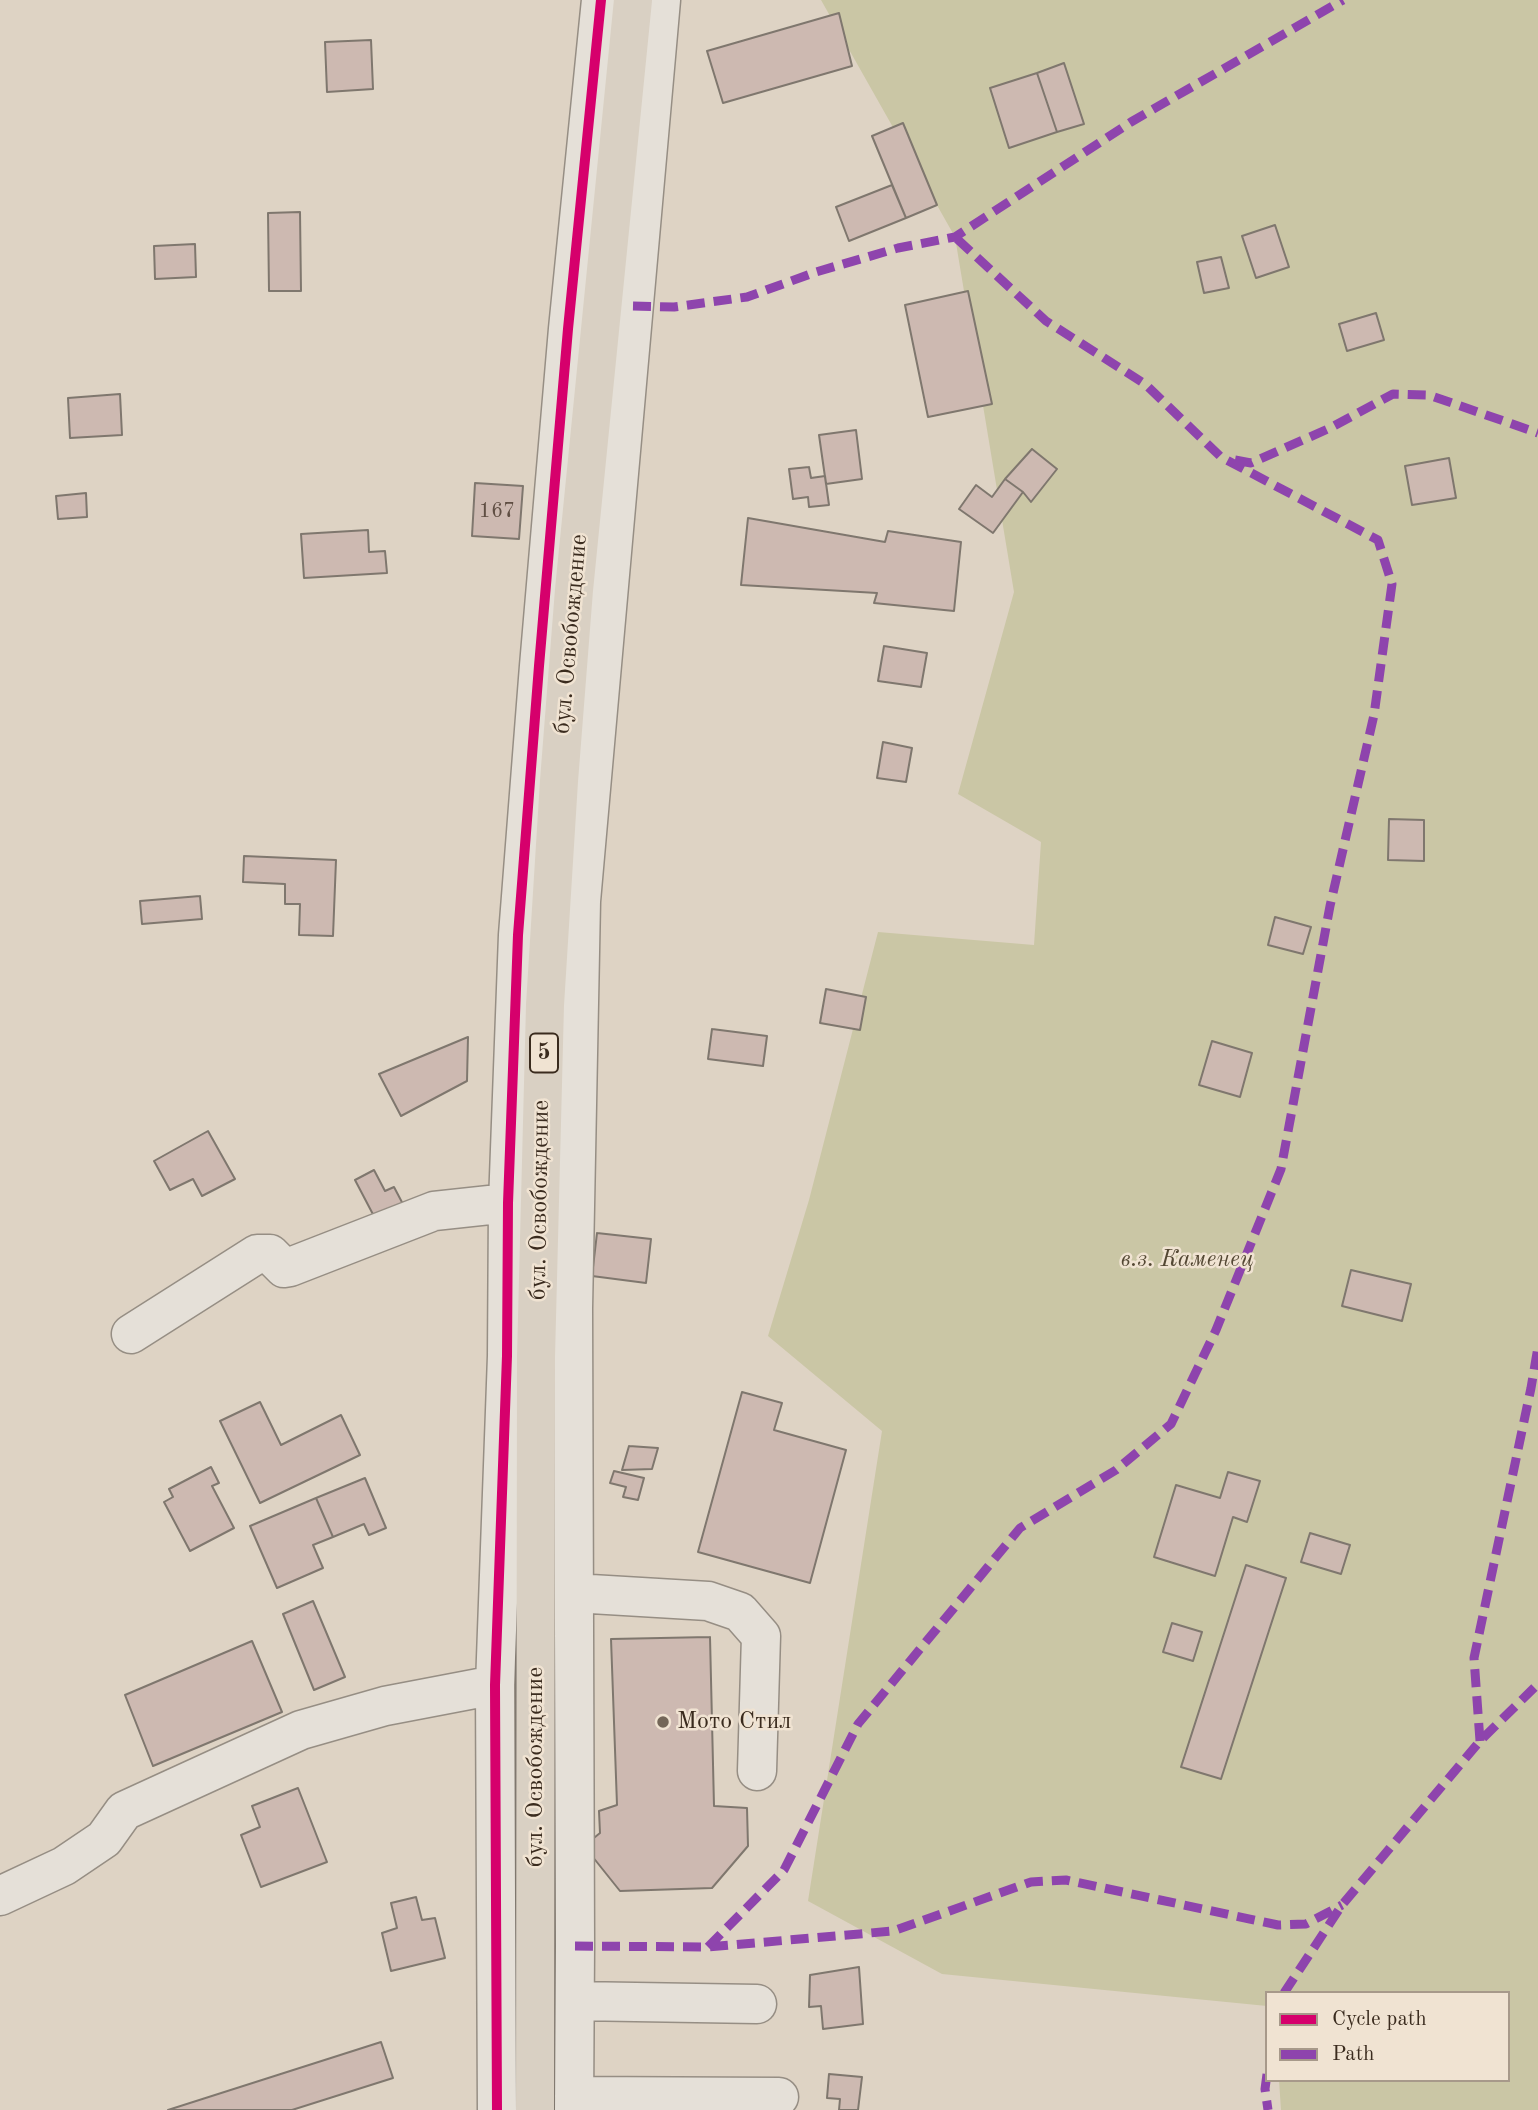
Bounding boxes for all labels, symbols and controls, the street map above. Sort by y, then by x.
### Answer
house number: 167 [479,498,515,524]
street label: бул. Освобождение [548,533,594,735]
road number: 5 [530,1034,558,1072]
street label: бул. Освобождение [524,1100,556,1300]
park label: в.з. Каменец [1120,1246,1254,1274]
street label: бул. Освобождение [522,1667,550,1867]
place label: Мото Стил [677,1708,791,1736]
marker: Мото Стил [655,1714,671,1730]
legend [1265,1991,1510,2082]
text: Cycle path [1332,2009,1427,2030]
text: Path [1332,2044,1375,2065]

